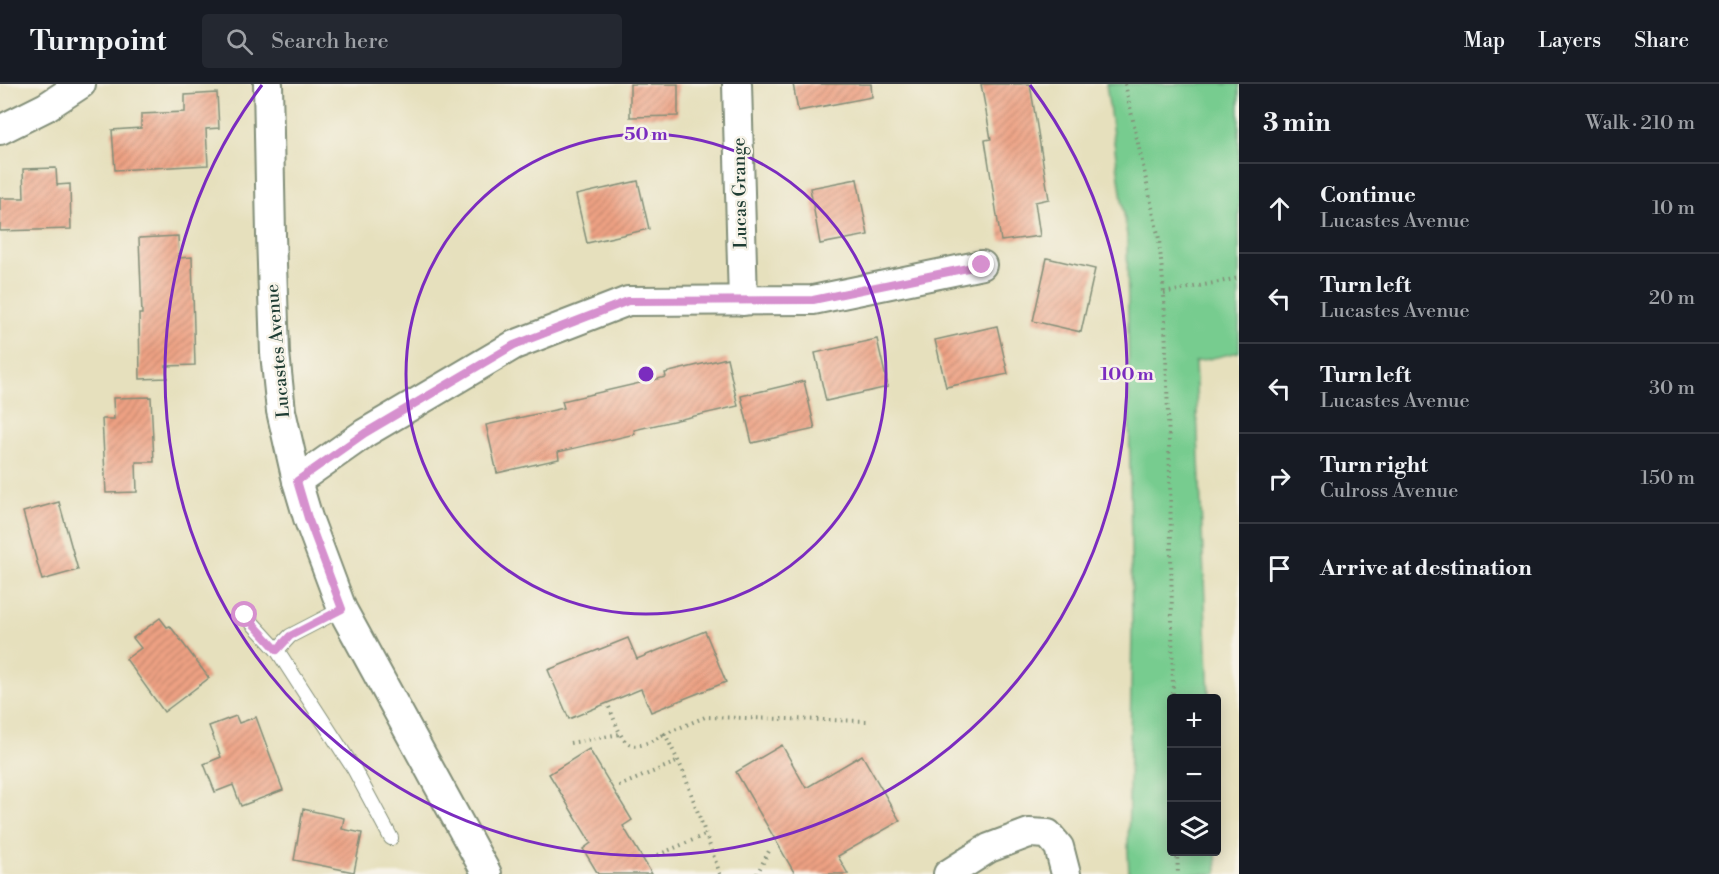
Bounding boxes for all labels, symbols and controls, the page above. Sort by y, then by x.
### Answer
search box [202,14,622,68]
text: Turnpoint [30,24,166,59]
icon: search [223,25,256,58]
text: Search here [271,28,389,55]
text: Map [1464,28,1505,54]
text: Layers [1538,28,1601,54]
text: Share [1634,28,1689,54]
text: 3 min [1263,107,1331,139]
text: Walk · 210 m [1586,111,1695,136]
text: 50 m [624,123,668,146]
street label: Lucas Grange [728,137,752,249]
text: Continue [1320,182,1416,209]
icon: ahead [1263,192,1296,225]
text: 10 m [1652,196,1695,221]
text: Lucastes Avenue [1320,209,1470,234]
route end [968,251,994,277]
text: Turn left [1320,272,1411,299]
icon: left [1263,282,1296,315]
street label: Lucastes Avenue [261,283,295,419]
text: 20 m [1649,286,1695,311]
text: Lucastes Avenue [1320,299,1470,324]
text: Turn left [1320,362,1411,389]
text: 100 m [1100,363,1154,386]
centre of rings [636,364,656,384]
icon: left [1263,372,1296,405]
text: 30 m [1649,376,1695,401]
text: Lucastes Avenue [1320,389,1470,414]
text: Turn right [1320,452,1428,479]
icon: right [1263,462,1296,495]
text: 150 m [1640,466,1695,491]
text: Culross Avenue [1320,479,1458,504]
icon: arrive [1263,552,1296,585]
text: Arrive at destination [1320,555,1532,582]
route start [231,601,257,627]
map controls [1167,694,1221,856]
button: + [1167,694,1221,748]
button: − [1167,748,1221,802]
button: layers [1167,802,1221,856]

